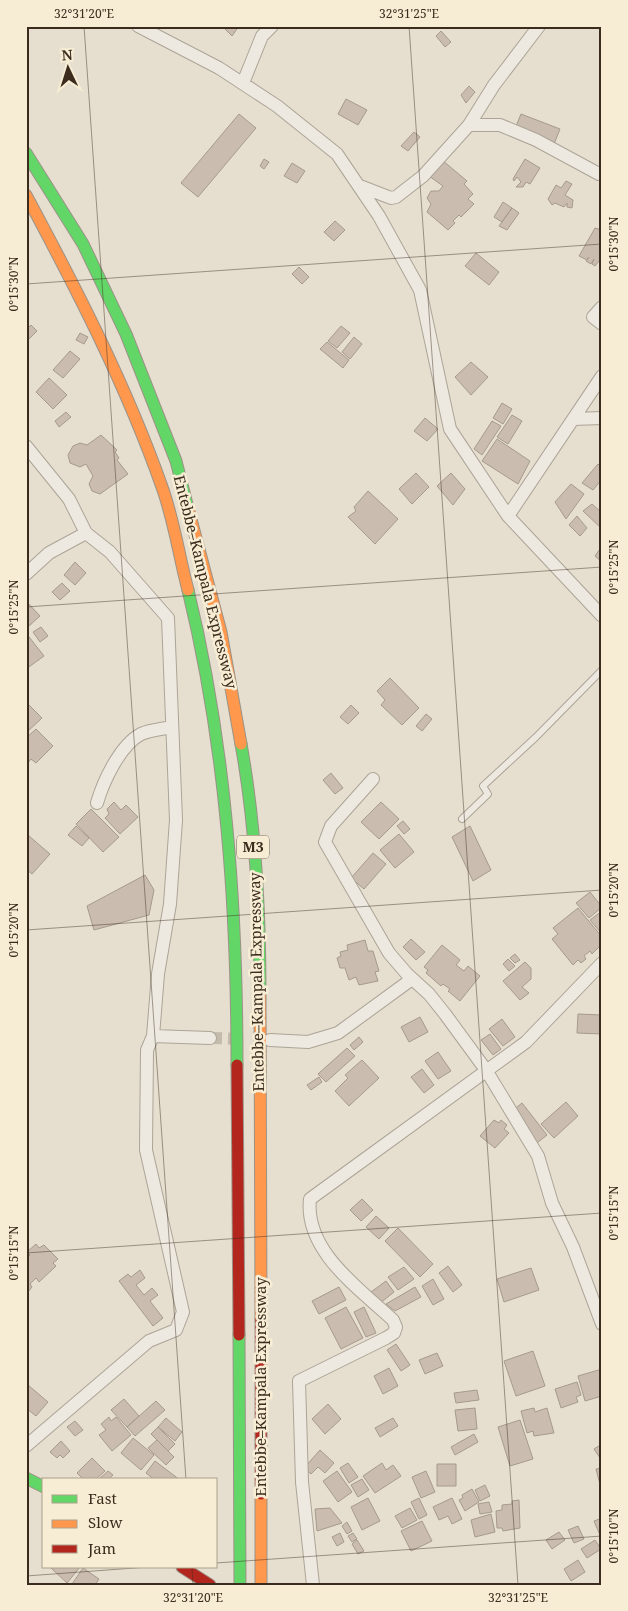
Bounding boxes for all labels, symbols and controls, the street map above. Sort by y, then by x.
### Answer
text: 32°31'20"E [54,5,114,22]
text: 32°31'25"E [379,5,439,22]
north arrow [42,42,92,92]
text: N [61,45,73,64]
text: 0°15'30"N [605,216,622,272]
text: 0°15'30"N [5,256,22,312]
street label: Entebbe–Kampala Expressway [170,473,242,691]
text: 0°15'25"N [605,539,622,595]
text: 0°15'25"N [5,579,22,635]
road number: M3 [237,836,269,859]
text: 0°15'20"N [605,862,622,918]
street label: Entebbe–Kampala Expressway [244,872,268,1092]
text: 0°15'20"N [5,902,22,958]
text: 0°15'15"N [605,1185,622,1241]
text: 0°15'15"N [5,1225,22,1281]
street label: Entebbe–Kampala Expressway [250,1277,270,1497]
legend [42,1478,218,1568]
text: Fast [88,1488,117,1508]
text: 0°15'10"N [605,1508,622,1564]
text: Slow [88,1512,122,1532]
text: Jam [87,1538,116,1558]
text: 32°31'20"E [163,1589,223,1606]
text: 32°31'25"E [488,1589,548,1606]

